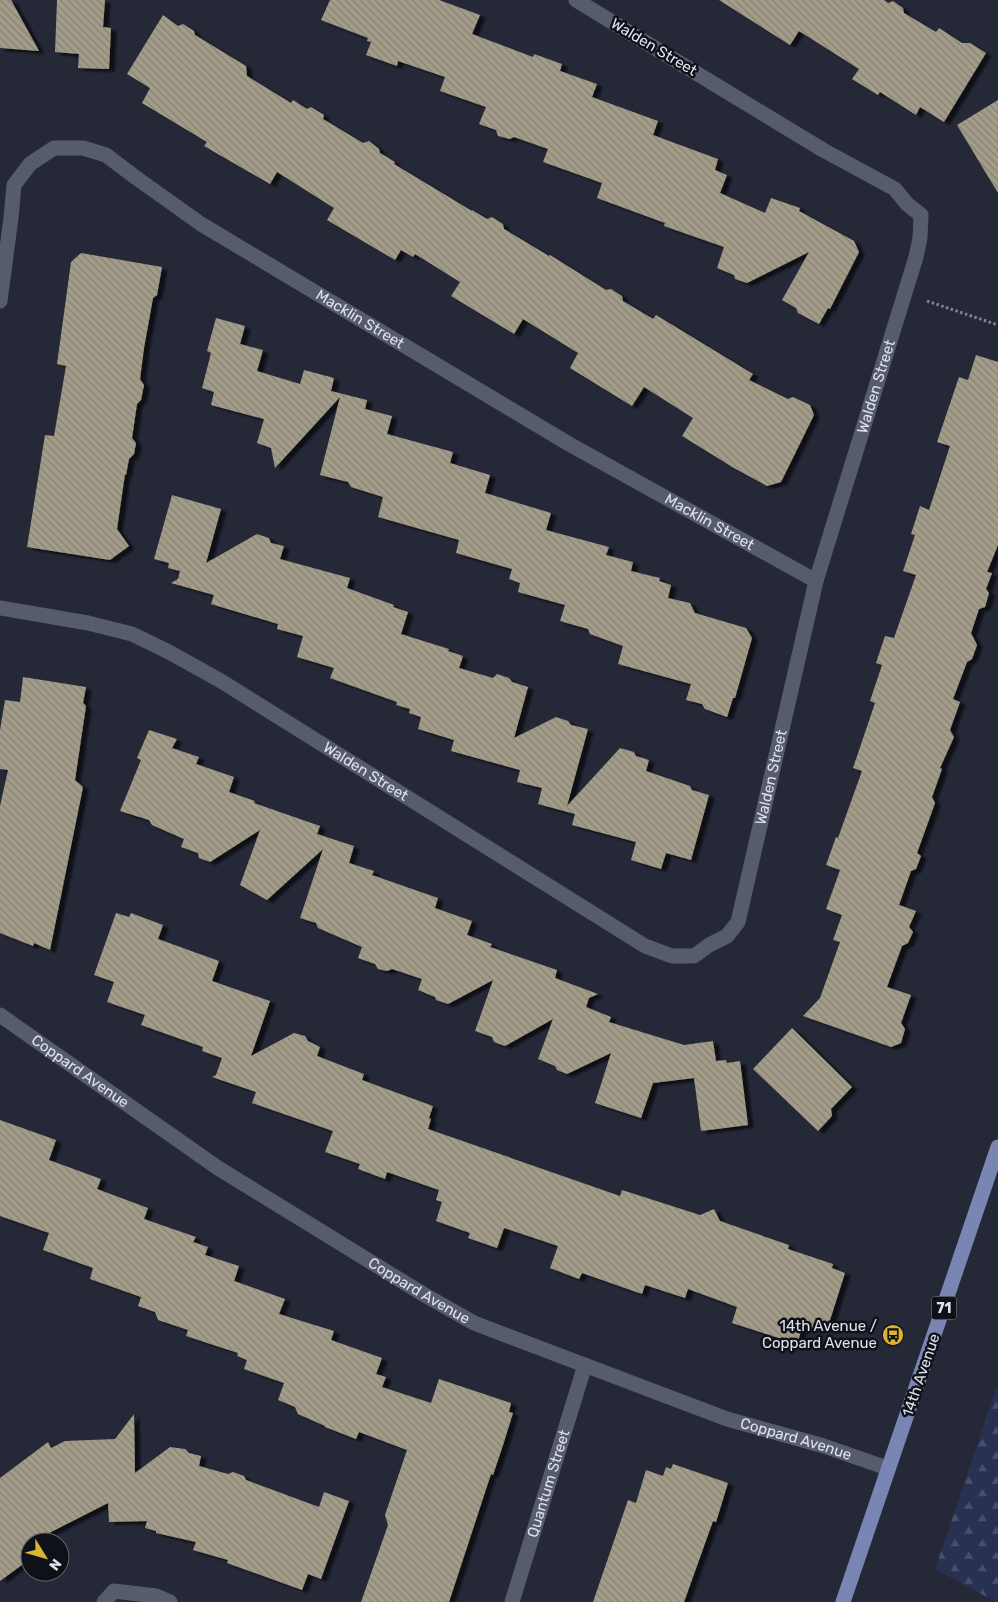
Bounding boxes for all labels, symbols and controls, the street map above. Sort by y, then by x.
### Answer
street label: Walden Street [608,14,700,80]
street label: Macklin Street [313,286,408,353]
street label: Walden Street [853,337,899,436]
street label: Macklin Street [662,490,758,554]
street label: Walden Street [751,728,791,827]
street label: Walden Street [320,738,412,805]
street label: Coppard Avenue [28,1031,133,1112]
street label: Coppard Avenue [365,1254,473,1328]
road number: 71 [932,1296,956,1320]
place label: 14th Avenue / Coppard Avenue [762,1317,877,1352]
bus stop icon: 14th Avenue / Coppard Avenue [881,1323,905,1347]
street label: 14th Avenue [898,1331,944,1419]
street label: Coppard Avenue [738,1414,854,1464]
street label: Quantum Street [523,1427,574,1540]
north arrow [20,1532,70,1582]
text: N [45,1555,65,1574]

